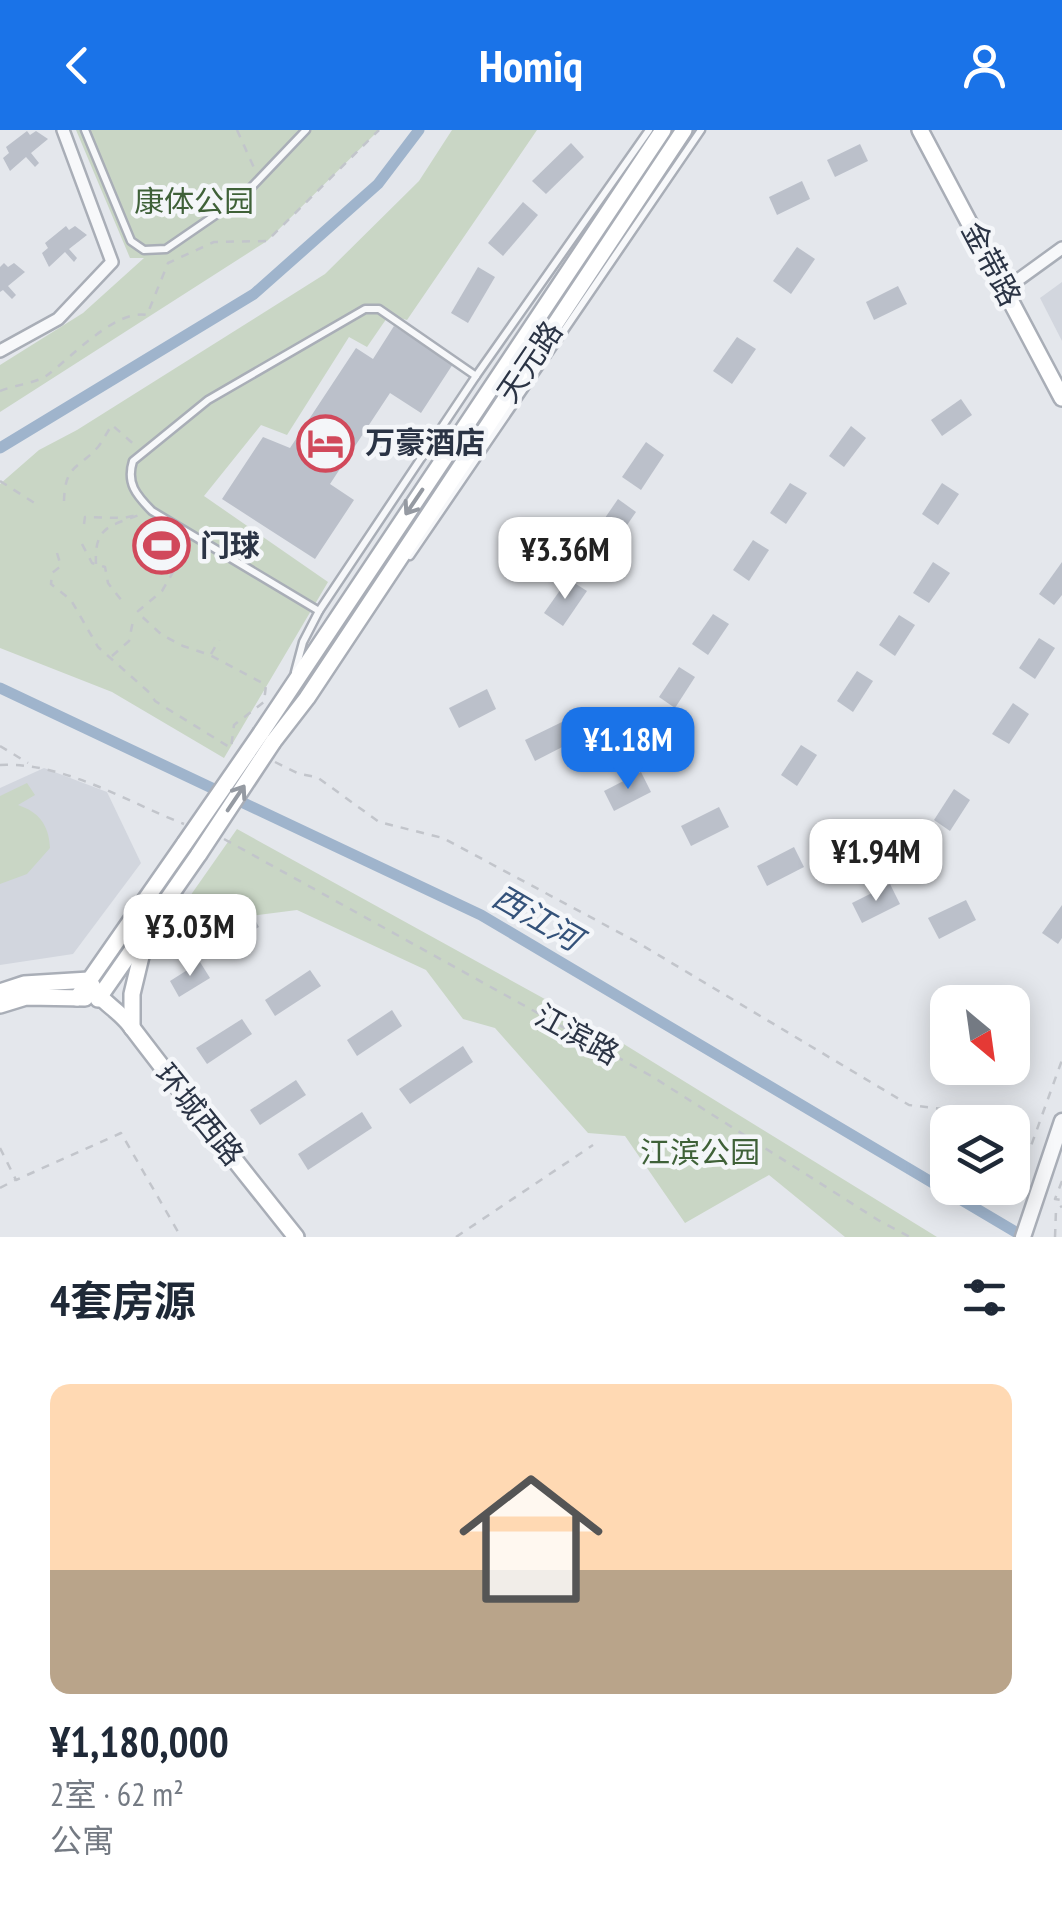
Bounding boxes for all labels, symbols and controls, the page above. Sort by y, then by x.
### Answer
text: Homiq [479,36,583,94]
icon: back [50,38,105,93]
icon: person [957,38,1012,93]
park label: 康体公园 [134,181,254,220]
street label: 金带路 [954,214,1031,312]
street label: 天元路 [487,313,570,409]
hotel icon: 万豪酒店 [296,413,356,473]
place label: 万豪酒店 [365,422,485,461]
one-way arrow [404,488,424,515]
sports icon: 门球 [131,516,191,576]
pin: ¥3.36M [484,517,646,602]
place label: 门球 [200,525,260,564]
text: ¥3.36M [520,528,610,570]
pin: ¥1.18M [547,707,709,792]
text: ¥1.18M [583,718,673,760]
one-way arrow [225,784,246,812]
pin: ¥1.94M [795,819,957,904]
text: ¥1.94M [831,830,921,872]
water label: 西江河 [485,875,595,962]
pin: ¥3.03M [109,894,271,979]
text: ¥3.03M [145,905,235,947]
north arrow [930,985,1030,1085]
map controls [930,985,1030,1205]
street label: 江滨路 [529,995,627,1073]
street label: 环城西路 [147,1055,253,1173]
button: layers [930,1105,1030,1205]
park label: 江滨公园 [640,1132,760,1171]
icon: filters [957,1270,1012,1325]
text: 4套房源 [50,1273,196,1328]
icon: home [441,1449,621,1629]
text: ¥1,180,000 [50,1714,229,1769]
text: 2室 · 62 m² [50,1773,184,1815]
text: 公寓 [50,1819,114,1861]

